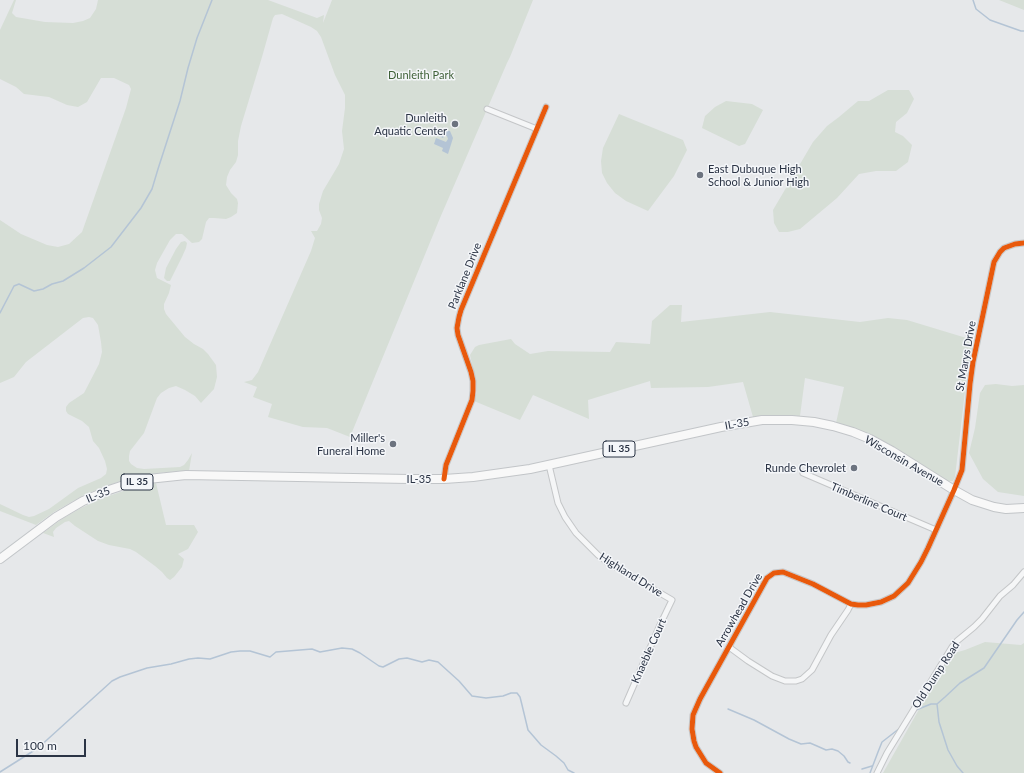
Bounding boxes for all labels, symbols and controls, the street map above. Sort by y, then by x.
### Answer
park label: Dunleith Park [388,68,454,82]
place label: Dunleith Aquatic Center [374,111,447,137]
marker: Dunleith Aquatic Center [450,119,460,129]
place label: East Dubuque High School & Junior High [708,162,809,188]
marker: East Dubuque High School & Junior High [695,170,705,180]
street label: Parklane Drive [446,241,484,311]
street label: St Marys Drive [953,320,979,392]
street label: IL-35 [724,415,750,433]
place label: Miller's Funeral Home [317,431,385,457]
street label: Wisconsin Avenue [862,433,946,489]
marker: Miller's Funeral Home [388,439,398,449]
road number: IL 35 [603,441,635,457]
place label: Runde Chevrolet [765,461,846,475]
marker: Runde Chevrolet [849,463,859,473]
street label: IL-35 [407,472,431,486]
road number: IL 35 [121,474,153,490]
street label: Timberline Court [829,480,909,524]
street label: IL-35 [84,484,112,506]
street label: Highland Drive [597,550,665,600]
street label: Arrowhead Drive [713,571,765,649]
street label: Knaeble Court [629,617,669,685]
street label: Old Dump Road [909,639,963,711]
scale bar [18,731,88,757]
text: 100 m [23,738,57,753]

